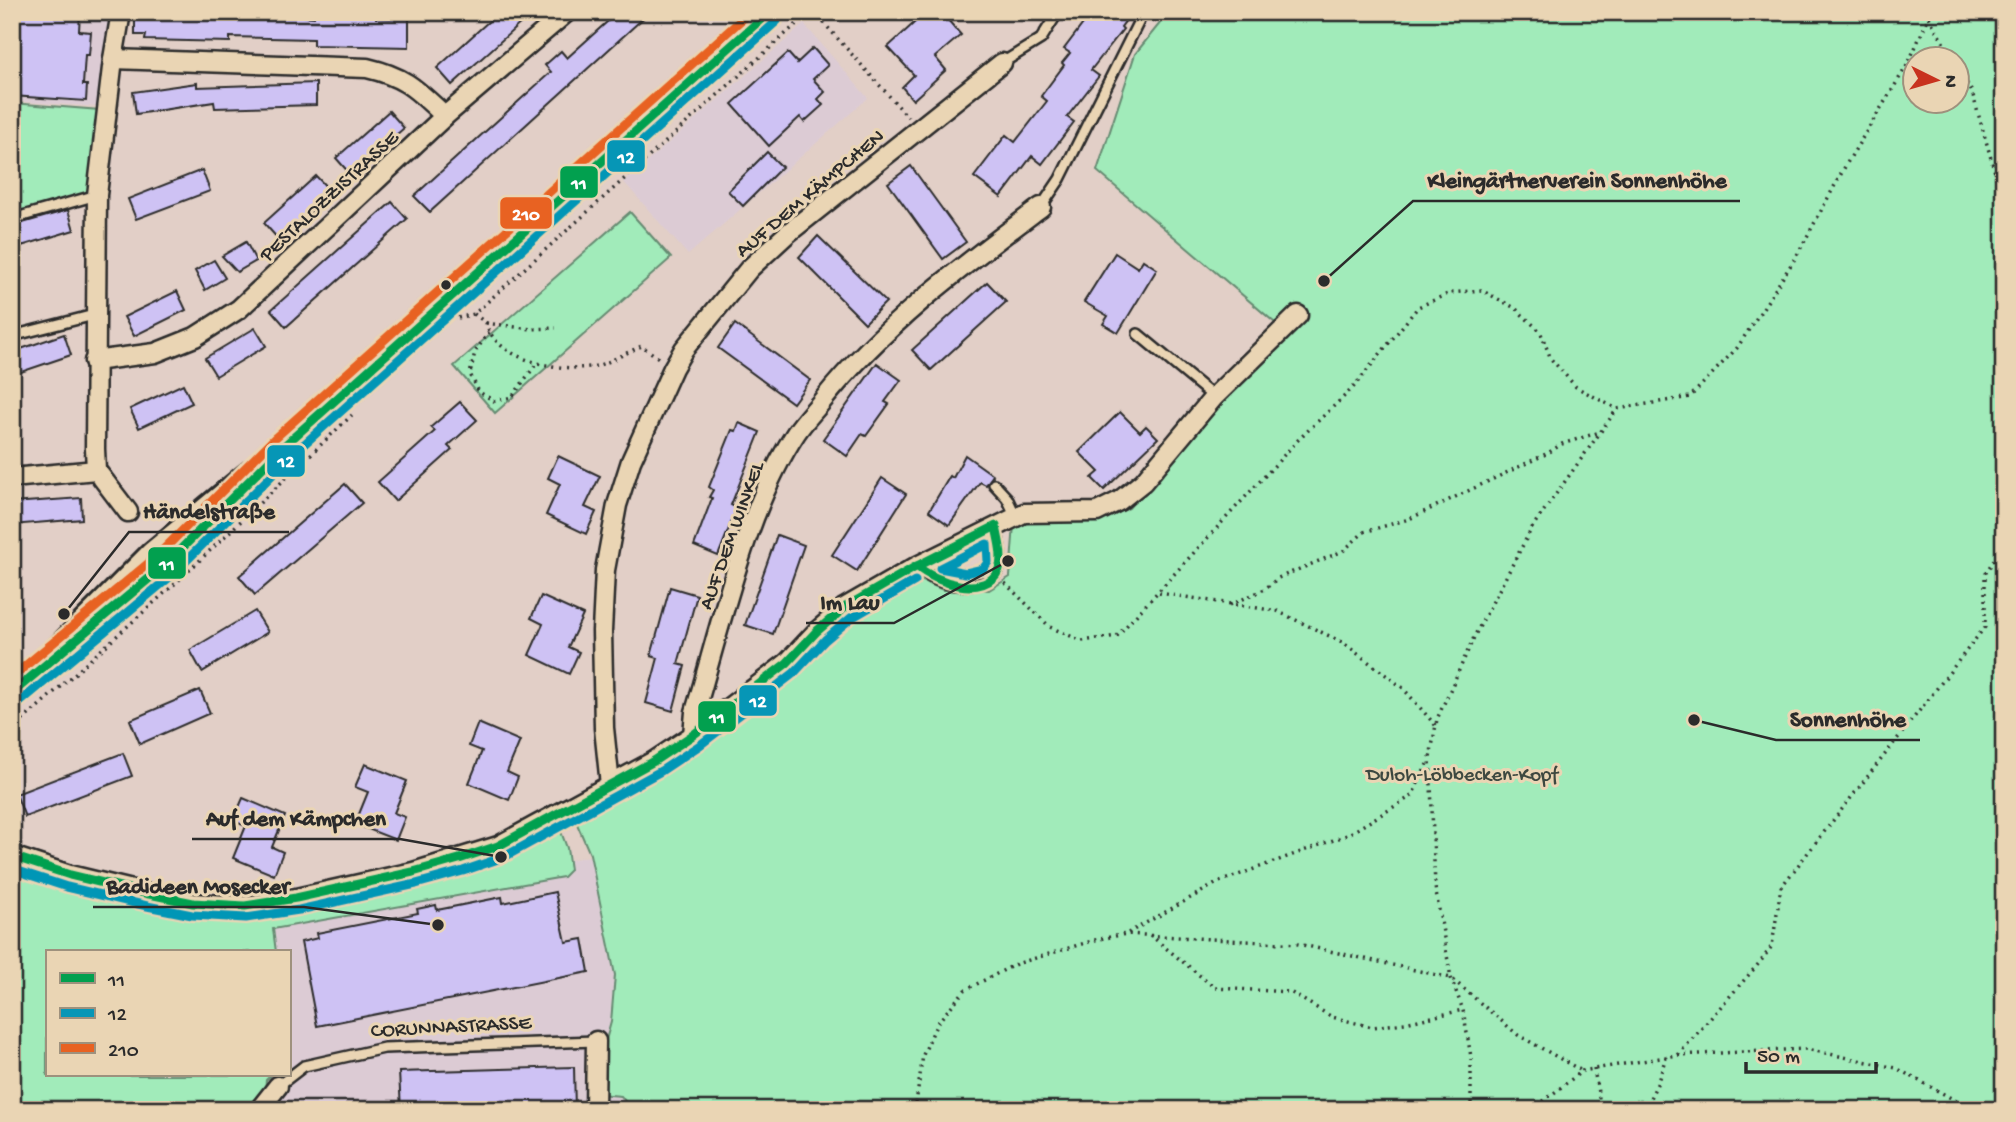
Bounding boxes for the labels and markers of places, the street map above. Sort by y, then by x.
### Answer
callout: Kleingärtnerverein Sonnenhöhe [1413,157,1740,201]
unlabelled marker [439,278,453,292]
callout: Händelstraße [129,488,289,532]
callout: Im Lau [806,579,894,623]
callout: Sonnenhöhe [1776,696,1920,740]
callout: Auf dem Kämpchen [192,795,400,839]
callout: Badideen Mosecker [93,863,304,907]

